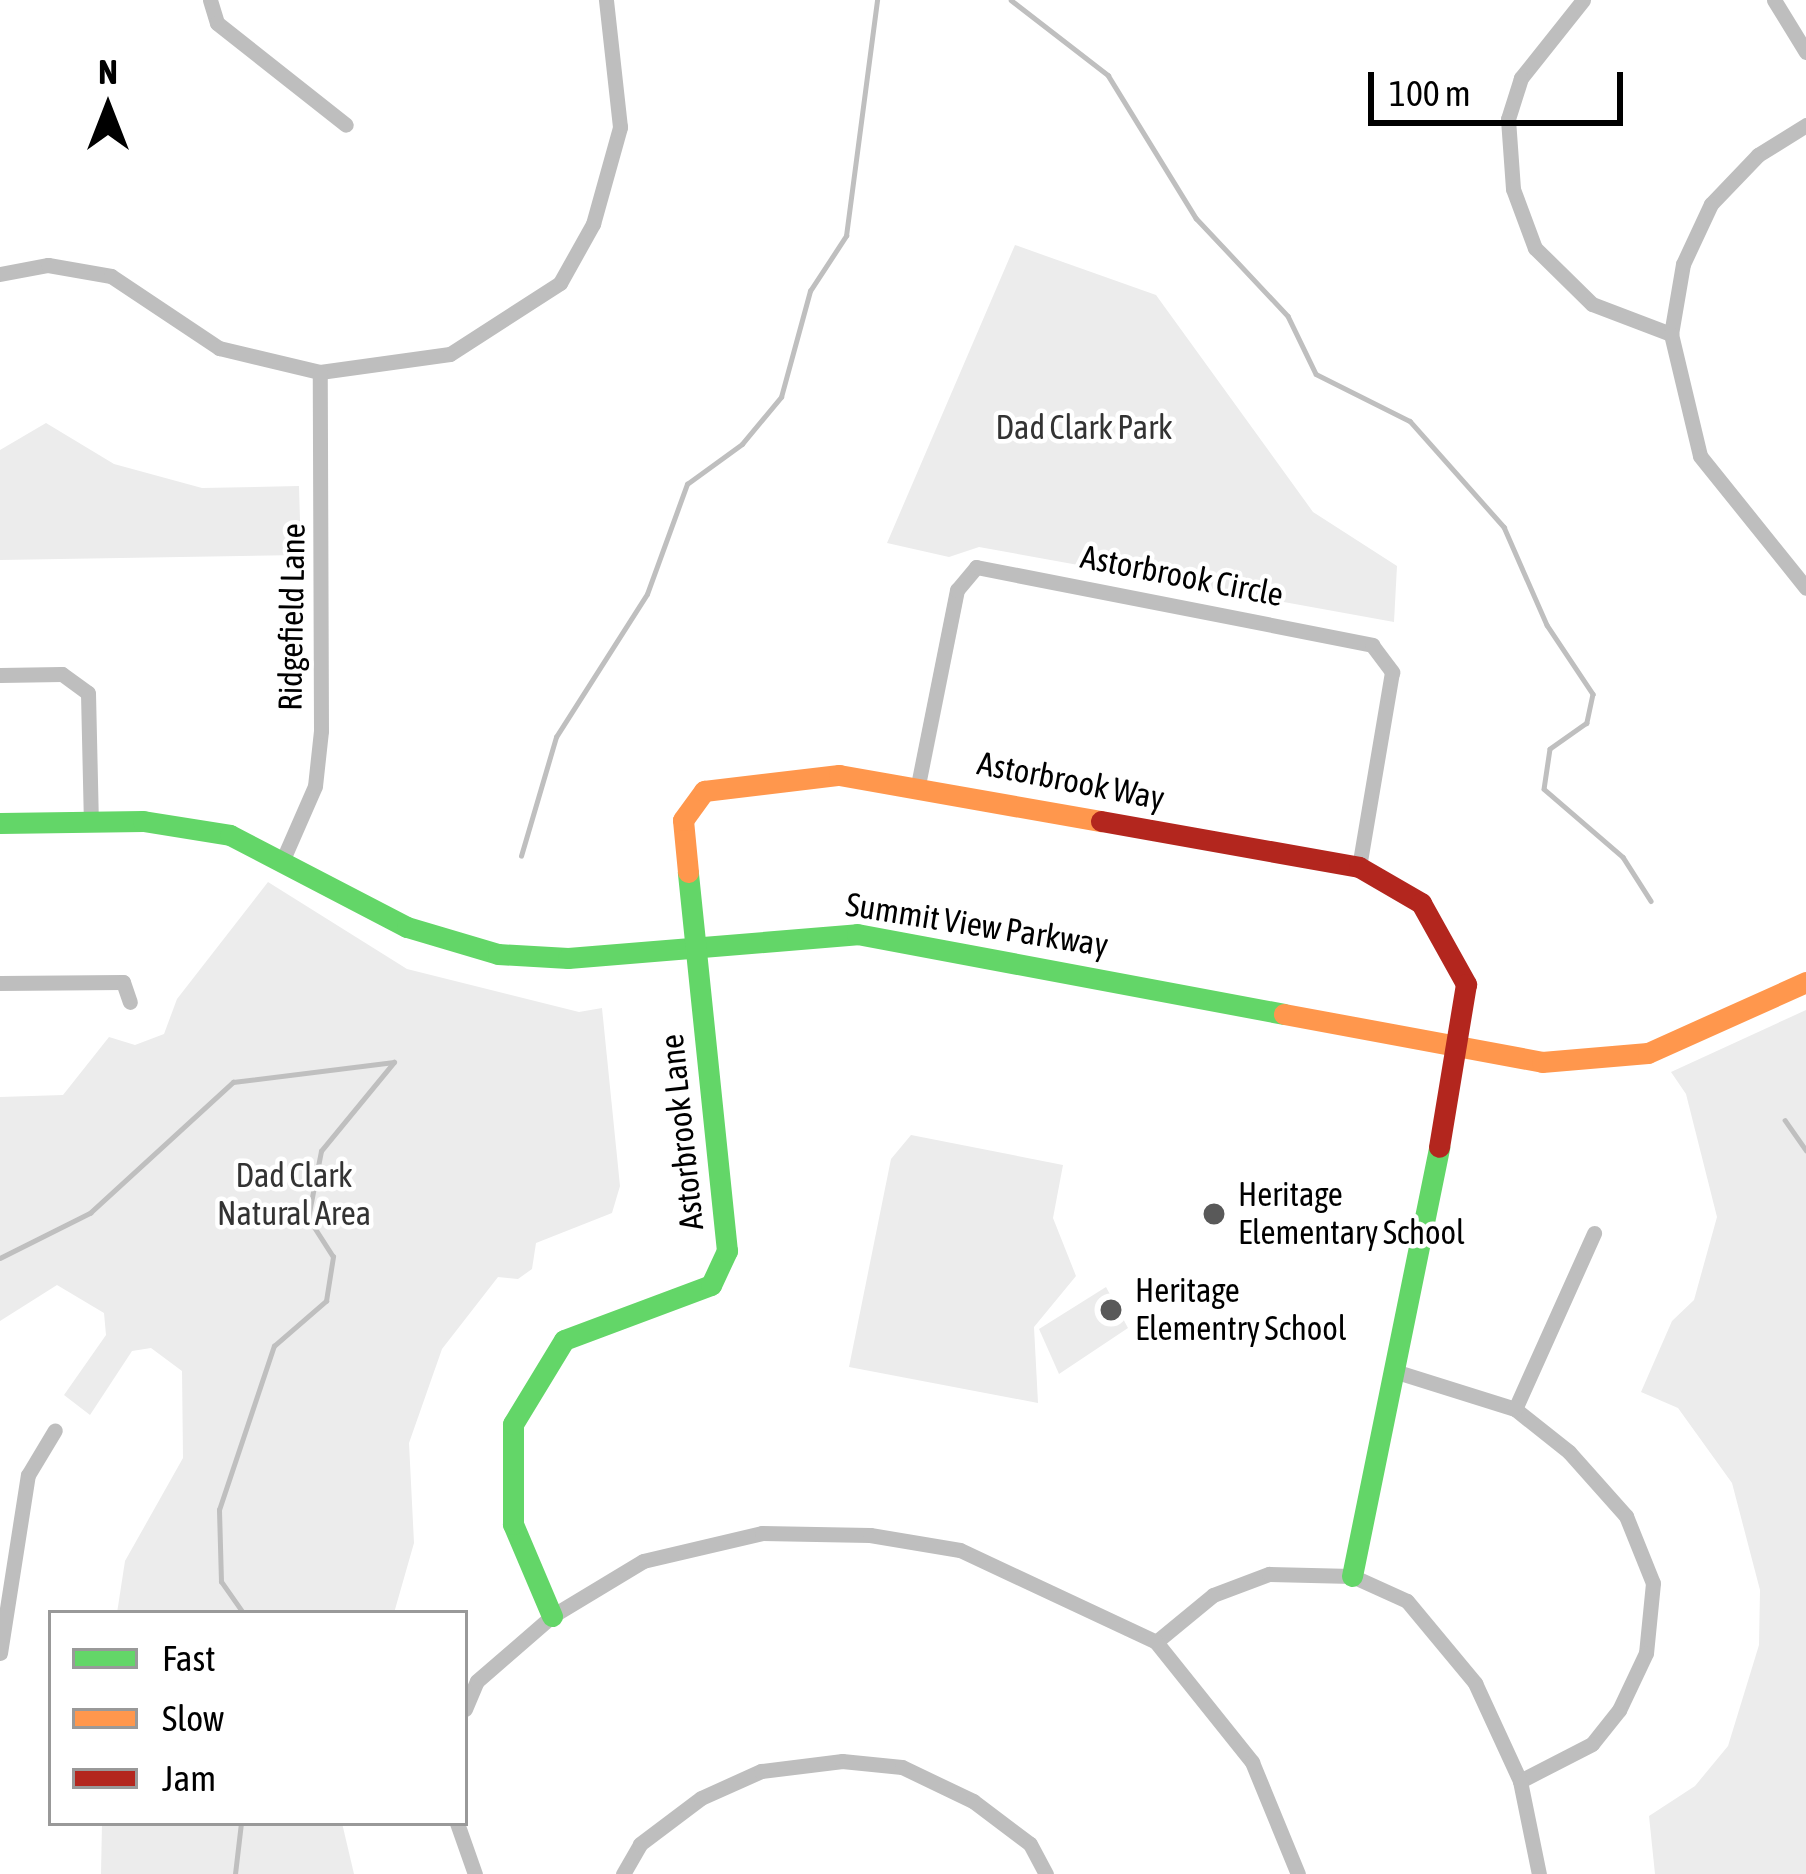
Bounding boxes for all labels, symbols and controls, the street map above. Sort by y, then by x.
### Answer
north arrow [48,48,168,168]
scale bar [1374,48,1629,122]
text: N [98,53,118,91]
text: 100 m [1389,72,1471,114]
park label: Dad Clark Park [996,408,1172,448]
street label: Ridgefield Lane [271,523,313,711]
street label: Astorbrook Circle [1077,537,1287,615]
street label: Astorbrook Way [974,743,1168,819]
street label: Summit View Parkway [843,885,1111,965]
street label: Astorbrook Lane [652,1032,712,1232]
park label: Dad Clark Natural Area [217,1156,371,1234]
place label: Heritage Elementary School [1238,1175,1465,1253]
marker: Heritage Elementary School [1201,1201,1227,1227]
place label: Heritage Elementry School [1135,1271,1346,1349]
marker: Heritage Elementry School [1098,1297,1124,1323]
legend [48,1610,468,1826]
text: Fast [162,1637,216,1679]
text: Slow [162,1697,224,1739]
text: Jam [162,1757,216,1799]

